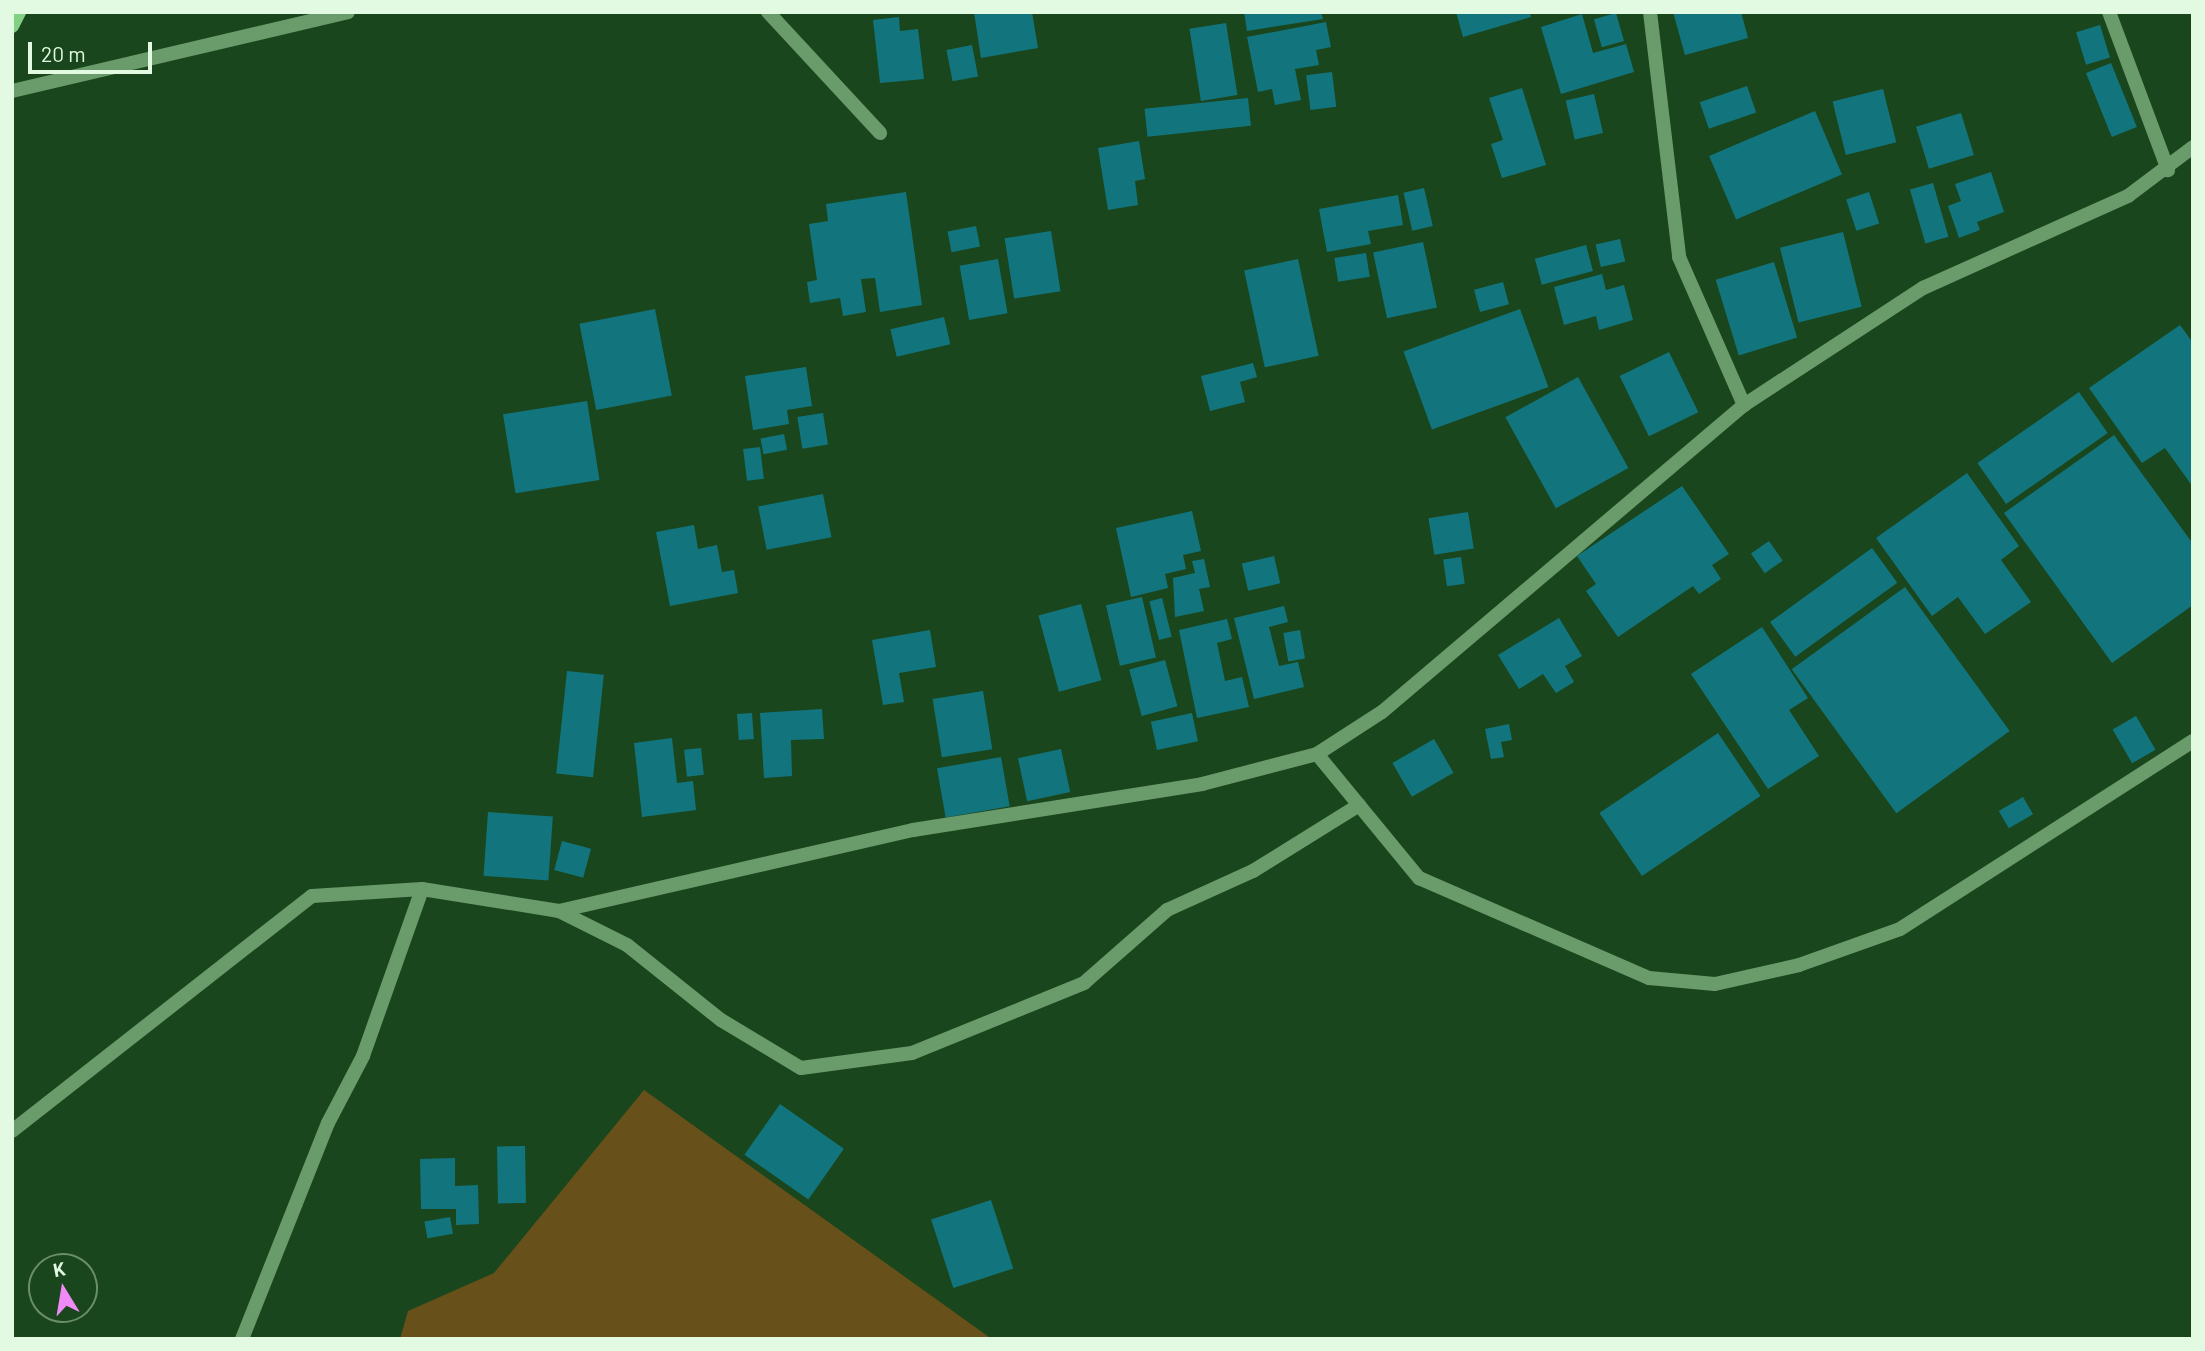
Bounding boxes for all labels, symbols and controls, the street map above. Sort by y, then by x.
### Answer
scale bar [32,28,156,72]
text: 20 m [41,41,86,66]
north arrow [28,1253,98,1323]
text: K [51,1256,67,1281]

